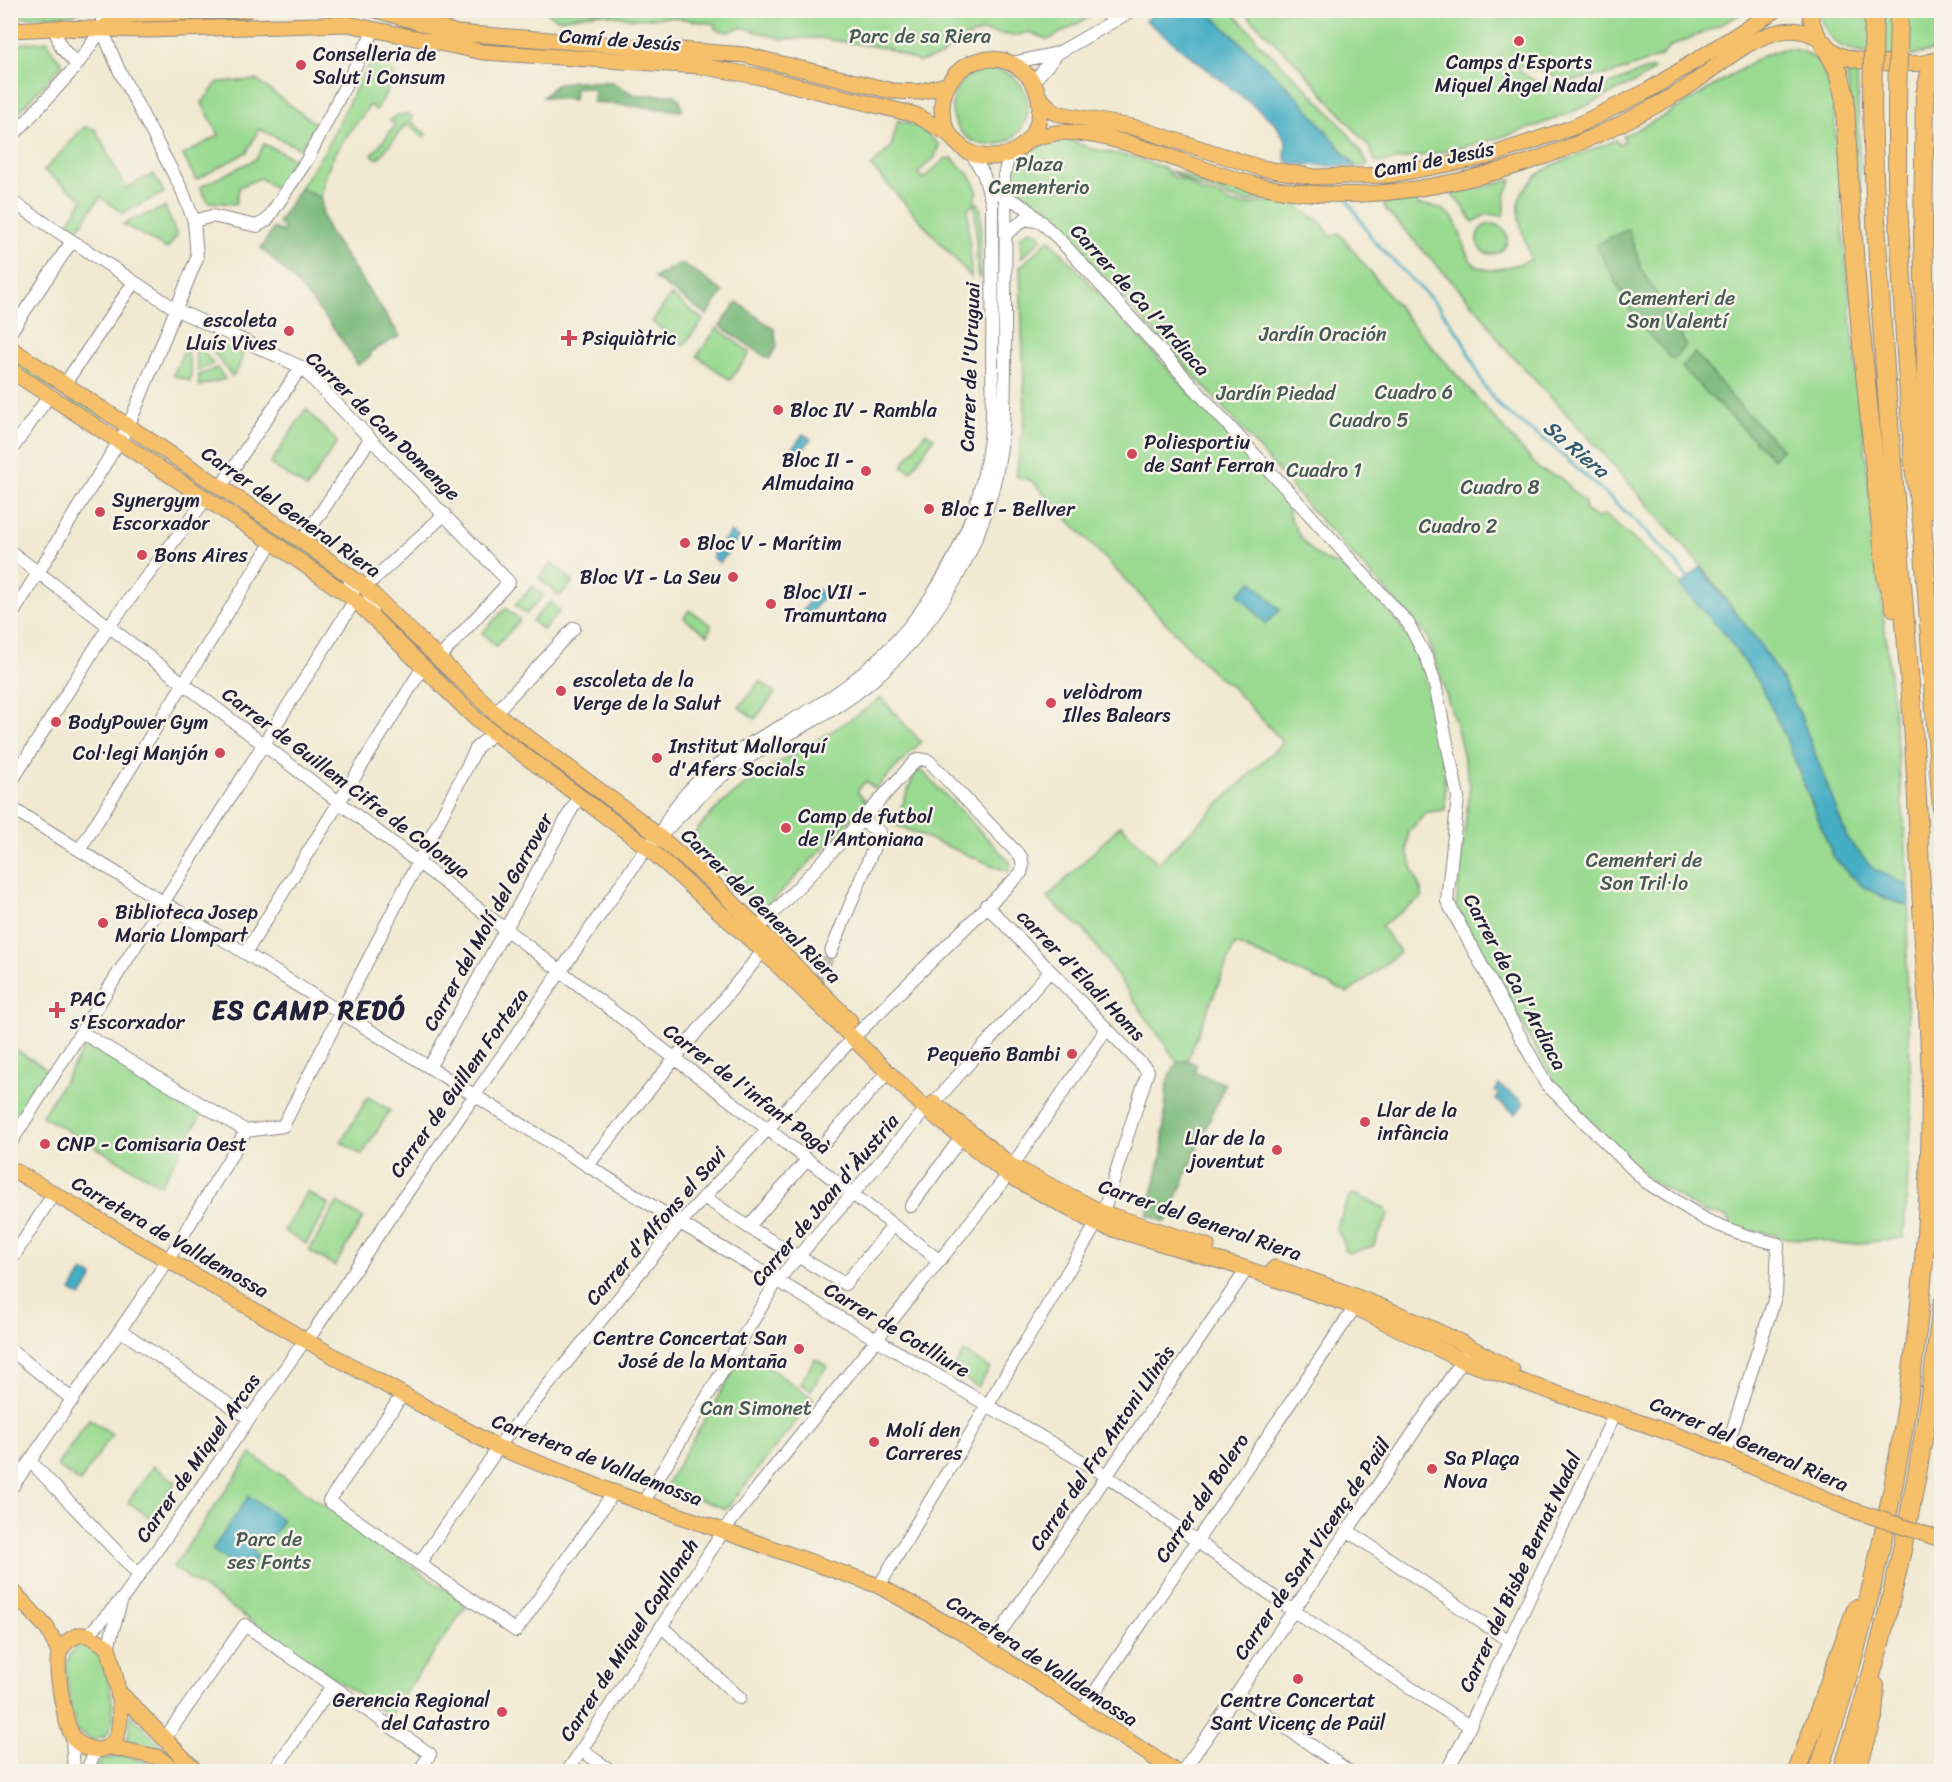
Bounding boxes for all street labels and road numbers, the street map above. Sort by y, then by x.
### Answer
street label: Camí de Jesús [558,18,683,62]
street label: Camí de Jesús [1371,131,1498,189]
street label: Carrer de Ca l'Ardiaca [1061,215,1219,385]
street label: Carrer de l'Uruguai [950,280,991,452]
street label: Carrer de Can Domenge [297,342,469,510]
street label: Carrer del General Riera [194,437,388,587]
street label: Carrer de Guillem Cifre de Colonya [214,678,478,888]
street label: Carrer del Molí del Garrover [413,806,563,1038]
street label: Carrer del General Riera [672,819,850,993]
street label: Carrer de Ca l'Ardiaca [1453,887,1577,1077]
street label: carrer d'Eladi Homs [1008,900,1155,1050]
street label: Carrer de Guillem Forteza [380,981,538,1185]
street label: Carrer de l'infant Pagà [655,1014,839,1164]
street label: Carrer de Joan d'Àustria [742,1105,909,1294]
street label: Carrer d'Alfons el Savi [576,1137,736,1314]
street label: Carretera de Valldemossa [65,1166,275,1308]
street label: Carrer del General Riera [1094,1169,1306,1271]
street label: Carrer de Cotlliure [817,1272,977,1388]
street label: Carrer del Fra Antoni Llinàs [1020,1337,1185,1558]
street label: Carrer de Miquel Arcas [126,1365,270,1550]
street label: Carrer del General Riera [1644,1386,1854,1502]
street label: Carretera de Valldemossa [487,1404,707,1516]
street label: Carrer del Bolero [1145,1426,1259,1570]
street label: Carrer de Sant Vicenç de Paül [1224,1429,1401,1667]
street label: Carrer del Bisbe Bernat Nadal [1449,1446,1591,1698]
street label: Carrer de Miquel Capllonch [550,1531,708,1749]
street label: Carretera de Valldemossa [939,1586,1145,1736]

